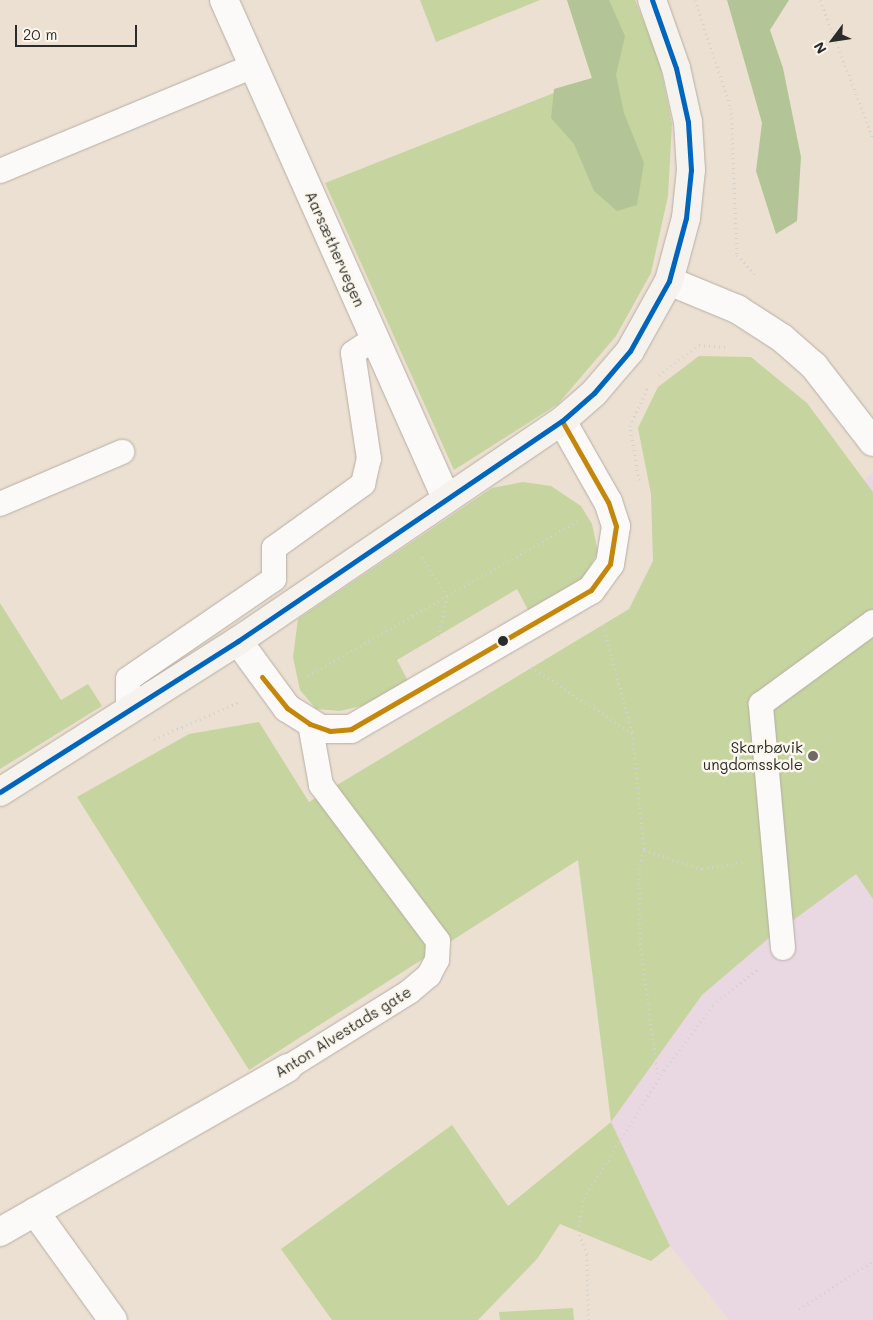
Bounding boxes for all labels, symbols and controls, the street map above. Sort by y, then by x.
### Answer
scale bar [18,15,140,47]
north arrow [808,15,858,65]
text: 20 m [23,24,57,44]
text: N [809,39,831,57]
street label: Aarsæthervegen [301,188,369,310]
unlabelled marker [498,636,508,646]
place label: Skarbøvik ungdomsskole [703,738,803,773]
marker: Skarbøvik ungdomsskole [807,750,819,762]
street label: Anton Alvestads gate [271,983,415,1081]

